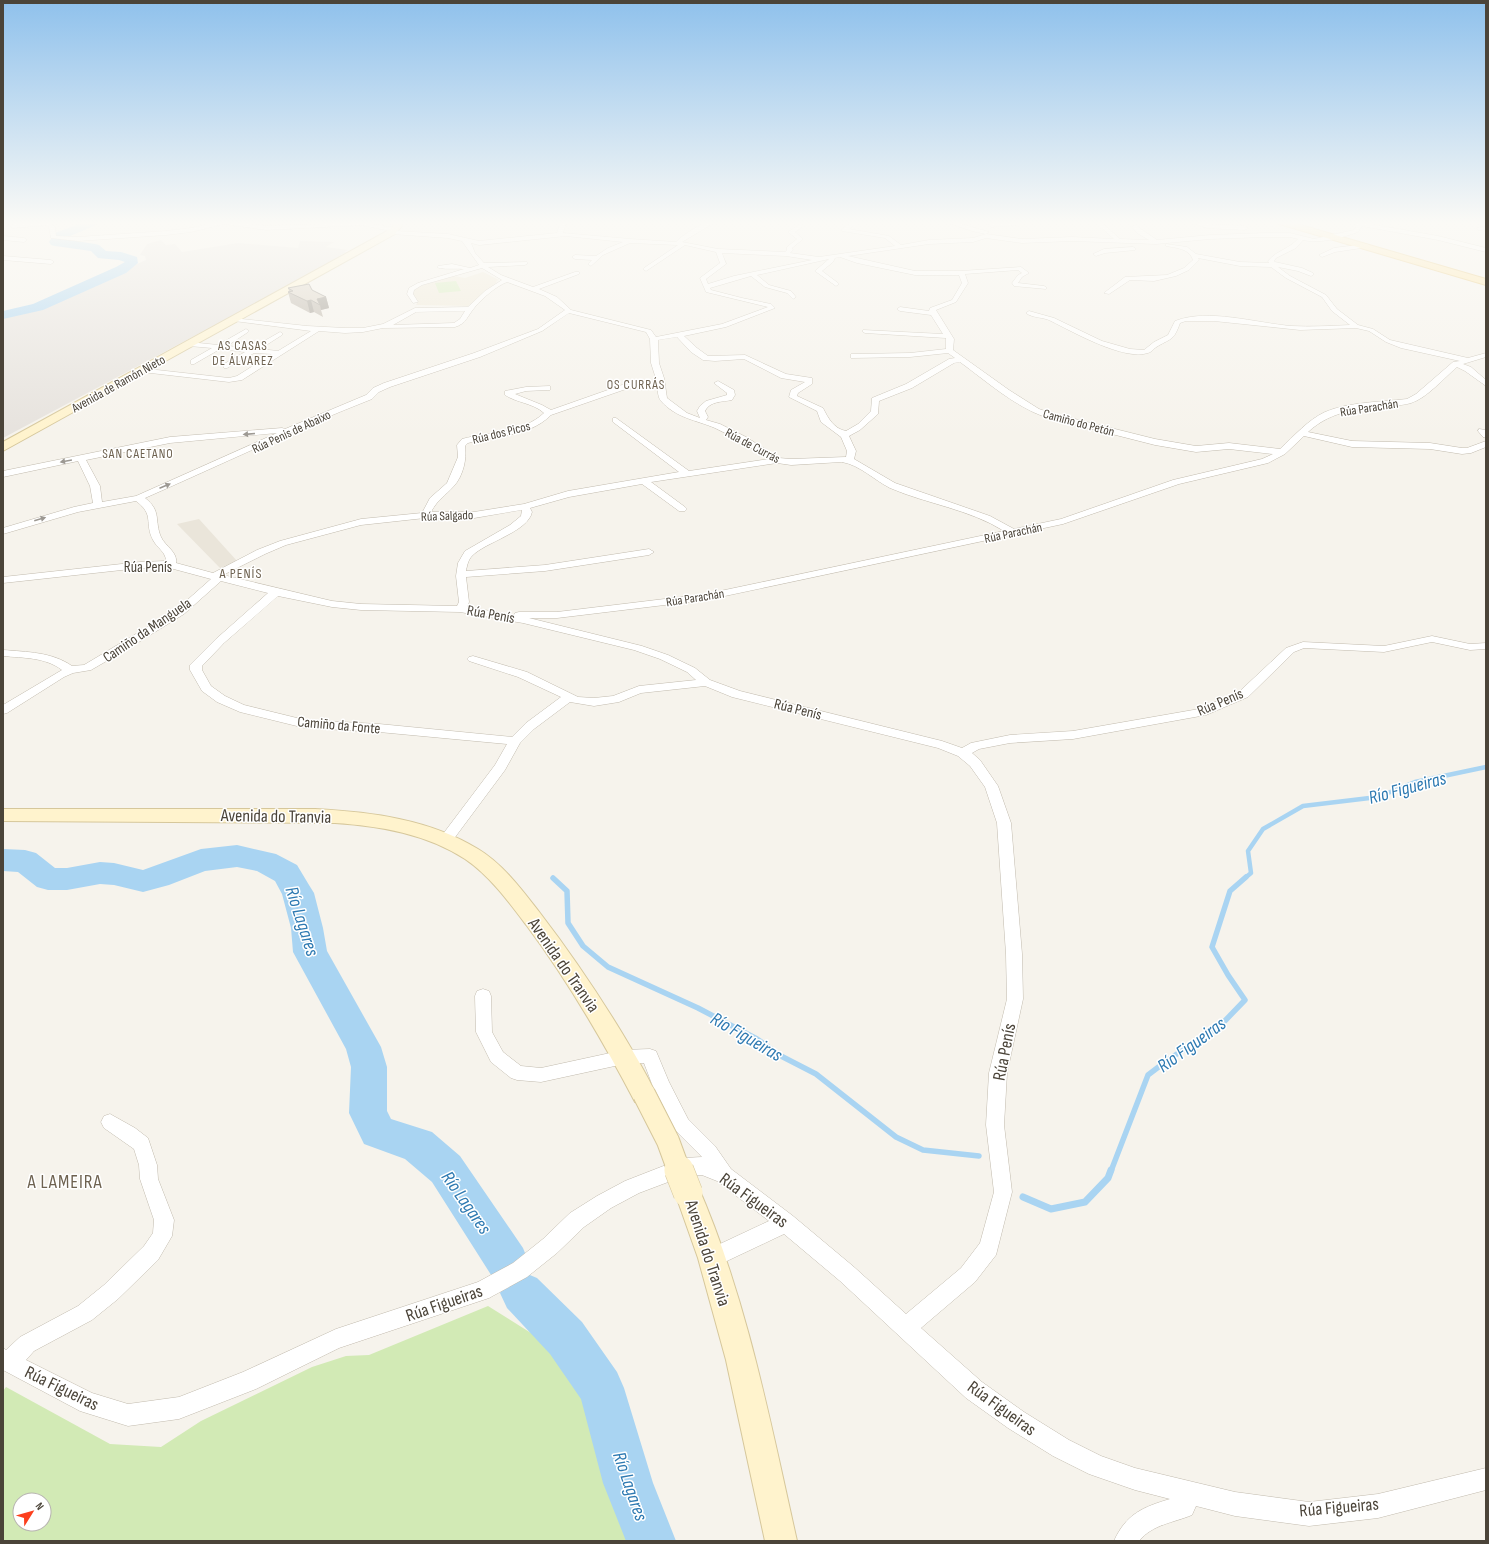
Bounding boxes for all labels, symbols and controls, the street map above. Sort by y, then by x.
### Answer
district label: AS CASAS DE ÁLVAREZ [212,338,274,369]
street label: Avenida de Ramón Nieto [68,352,168,417]
district label: OS CURRÁS [607,377,665,393]
street label: Rúa Parachán [1339,395,1399,420]
street label: Camiño do Petón [1041,406,1116,440]
street label: Rúa Penis de Abaixo [249,407,333,457]
street label: Rúa dos Picos [471,418,532,448]
street label: Rúa de Currás [722,425,783,467]
one-way arrow [243,430,255,437]
district label: SAN CAETANO [102,446,174,462]
one-way arrow [59,459,72,465]
one-way arrow [160,483,172,489]
street label: Rúa Salgado [421,507,473,525]
one-way arrow [34,516,46,522]
street label: Rúa Parachán [983,519,1044,547]
street label: Rúa Penís [124,558,172,577]
district label: A PENÍS [219,565,262,582]
street label: Rúa Parachán [665,585,725,610]
street label: Camiño da Manguela [99,594,195,667]
street label: Rúa Penís [465,601,516,628]
street label: Rúa Penís [1194,684,1246,721]
street label: Rúa Penís [772,694,824,725]
street label: Camiño da Fonte [297,712,381,739]
water label: Río Figueiras [1366,767,1449,810]
street label: Avenida do Tranvia [220,805,331,828]
water label: Río Lagares [280,884,324,959]
street label: Avenida do Tranvia [523,913,604,1017]
water label: Río Figueiras [706,1008,787,1067]
water label: Río Figueiras [1153,1012,1231,1078]
street label: Rúa Penís [989,1022,1020,1083]
water label: Río Lagares [436,1167,496,1239]
street label: Rúa Figueiras [715,1169,792,1232]
district label: A LAMEIRA [26,1171,103,1194]
street label: Avenida do Tranvia [680,1196,735,1309]
street label: Rúa Figueiras [403,1281,485,1326]
street label: Rúa Figueiras [21,1362,102,1415]
street label: Rúa Figueiras [963,1377,1040,1440]
water label: Río Lagares [607,1449,652,1524]
north arrow [12,1492,52,1532]
street label: Rúa Figueiras [1298,1494,1380,1521]
text: N [33,1500,47,1513]

